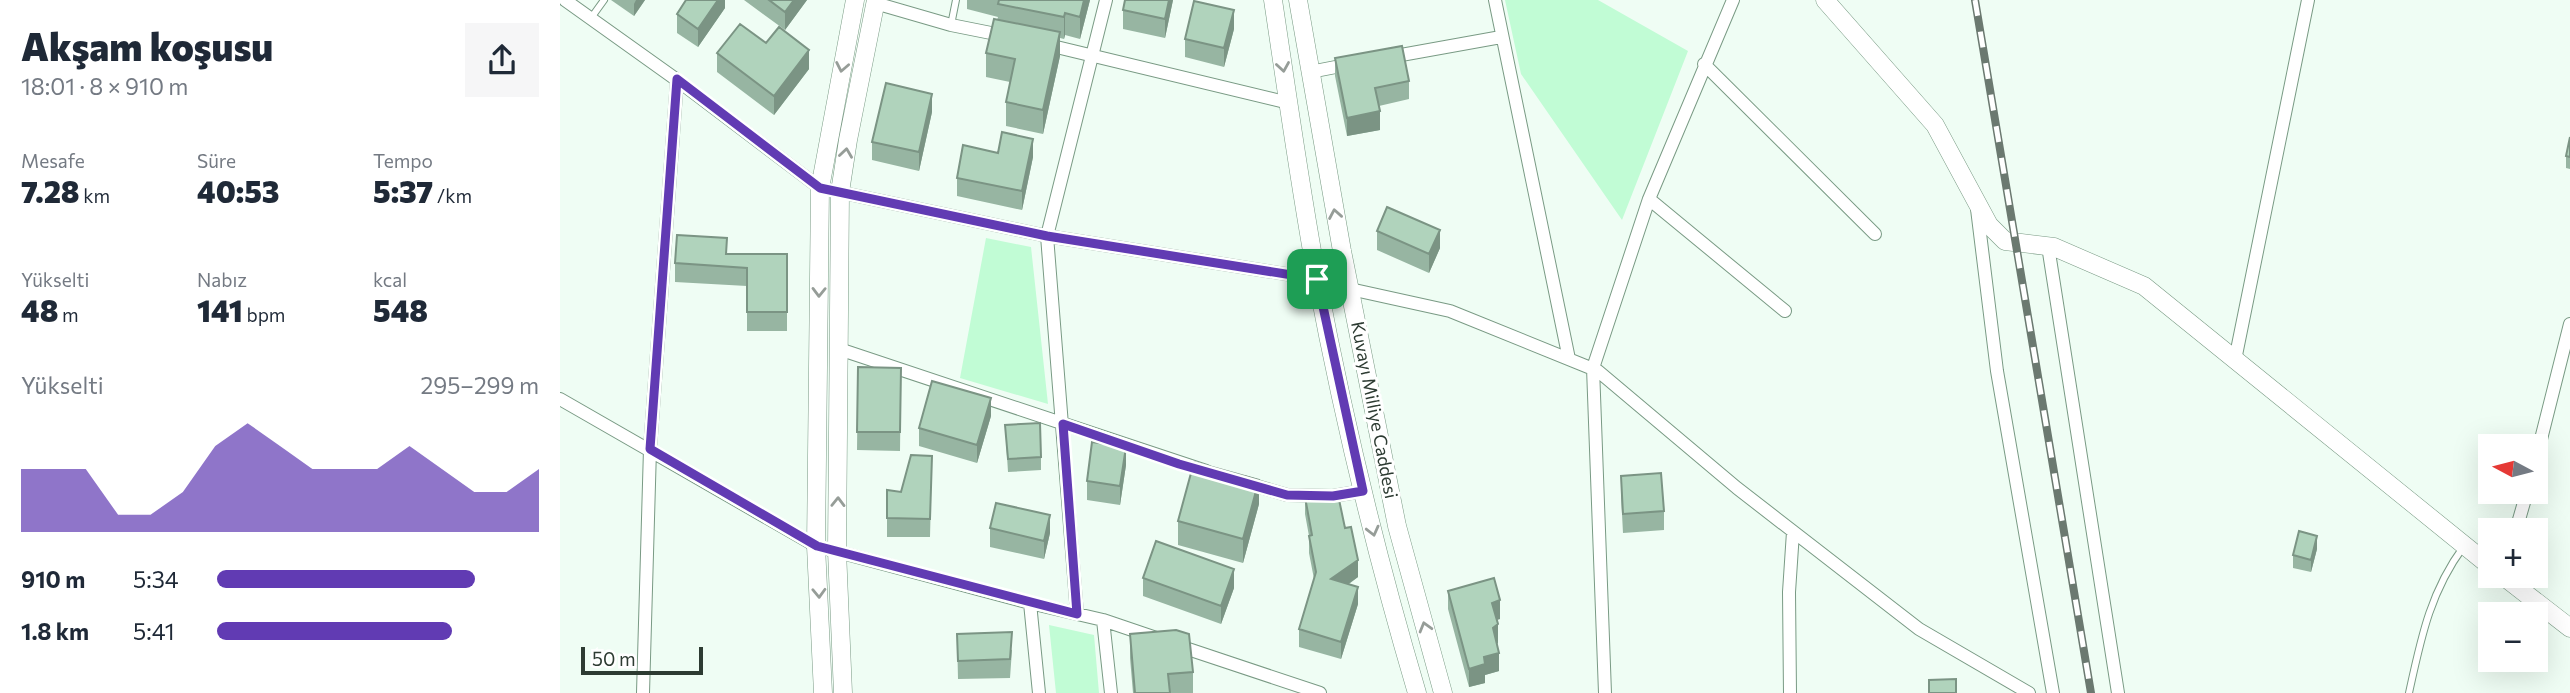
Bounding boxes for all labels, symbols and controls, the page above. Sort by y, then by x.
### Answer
text: Akşam koşusu [21,22,273,69]
button: share [465,23,539,97]
one-way arrow [836,61,851,73]
one-way arrow [1275,62,1290,73]
text: 18:01 · 8 × 910 m [21,72,188,100]
one-way arrow [838,147,853,159]
text: Mesafe [21,149,85,172]
text: Süre [197,149,236,172]
text: Tempo [373,149,433,172]
text: 7.28 [21,172,80,209]
text: 40:53 [197,172,280,209]
text: 5:37 [373,172,433,209]
text: km [80,184,110,207]
text: /km [433,184,472,207]
one-way arrow [1328,208,1343,220]
pin [1287,249,1347,309]
icon: arrive [1298,260,1336,298]
text: Yükselti [21,268,89,291]
text: Nabız [197,268,247,291]
text: kcal [373,268,407,291]
one-way arrow [811,288,827,298]
text: 48 [21,291,58,328]
text: 141 [197,291,243,328]
text: 548 [373,291,428,328]
text: m [58,303,79,326]
text: bpm [243,303,285,326]
street label: Kuvayı Milliye Caddesi [1347,319,1403,500]
text: Yükselti [21,371,104,399]
text: 295–299 m [421,371,539,399]
north arrow [2478,434,2548,504]
map controls [2478,434,2548,672]
one-way arrow [830,497,846,507]
button: + [2478,518,2548,588]
one-way arrow [1365,525,1379,537]
text: 910 m [21,565,85,593]
text: 5:34 [133,565,179,593]
one-way arrow [811,588,826,599]
button: − [2478,602,2548,672]
text: 1.8 km [21,617,89,645]
text: 5:41 [133,617,175,645]
one-way arrow [1419,621,1433,633]
scale bar [581,644,704,676]
text: 50 m [592,647,636,670]

